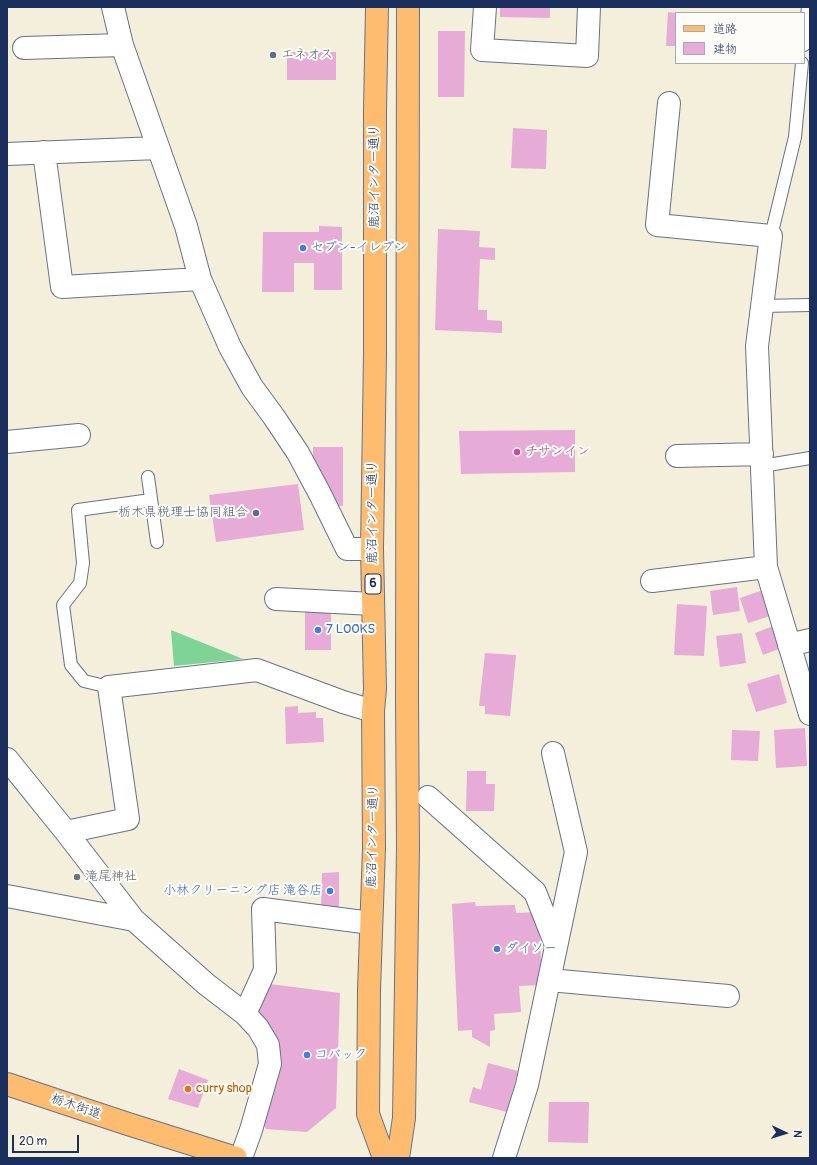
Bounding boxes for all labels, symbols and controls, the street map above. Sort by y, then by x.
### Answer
legend [675,12,805,64]
text: 道路 [713,22,737,37]
text: 建物 [713,42,737,57]
place label: エネオス [281,47,333,63]
marker: エネオス [268,50,278,60]
street label: 鹿沼インター通り [367,124,383,228]
place label: セブン-イレブン [311,240,408,256]
marker: セブン-イレブン [298,243,308,253]
place label: チサンイン [525,444,590,460]
marker: チサンイン [512,447,522,457]
street label: 鹿沼インター通り [365,460,381,564]
place label: 栃木県税理士協同組合 [118,505,248,521]
marker: 栃木県税理士協同組合 [251,508,261,518]
road number: 6 [365,574,381,594]
place label: 7 LOOKS [326,622,375,638]
marker: 7 LOOKS [313,625,323,635]
street label: 鹿沼インター通り [364,784,382,888]
place label: 滝尾神社 [85,869,137,885]
marker: 滝尾神社 [72,872,82,882]
place label: 小林クリーニング店 滝谷店 [163,883,322,899]
marker: 小林クリーニング店 滝谷店 [325,886,335,896]
place label: ダイソー [505,941,557,957]
marker: ダイソー [492,944,502,954]
place label: コバック [315,1047,367,1063]
marker: コバック [302,1050,312,1060]
place label: curry shop [196,1081,252,1097]
marker: curry shop [183,1084,193,1094]
street label: 栃木街道 [49,1091,103,1123]
north arrow [765,1113,805,1153]
scale bar [14,1127,81,1153]
text: N [791,1130,804,1138]
text: 20 m [19,1134,47,1149]

